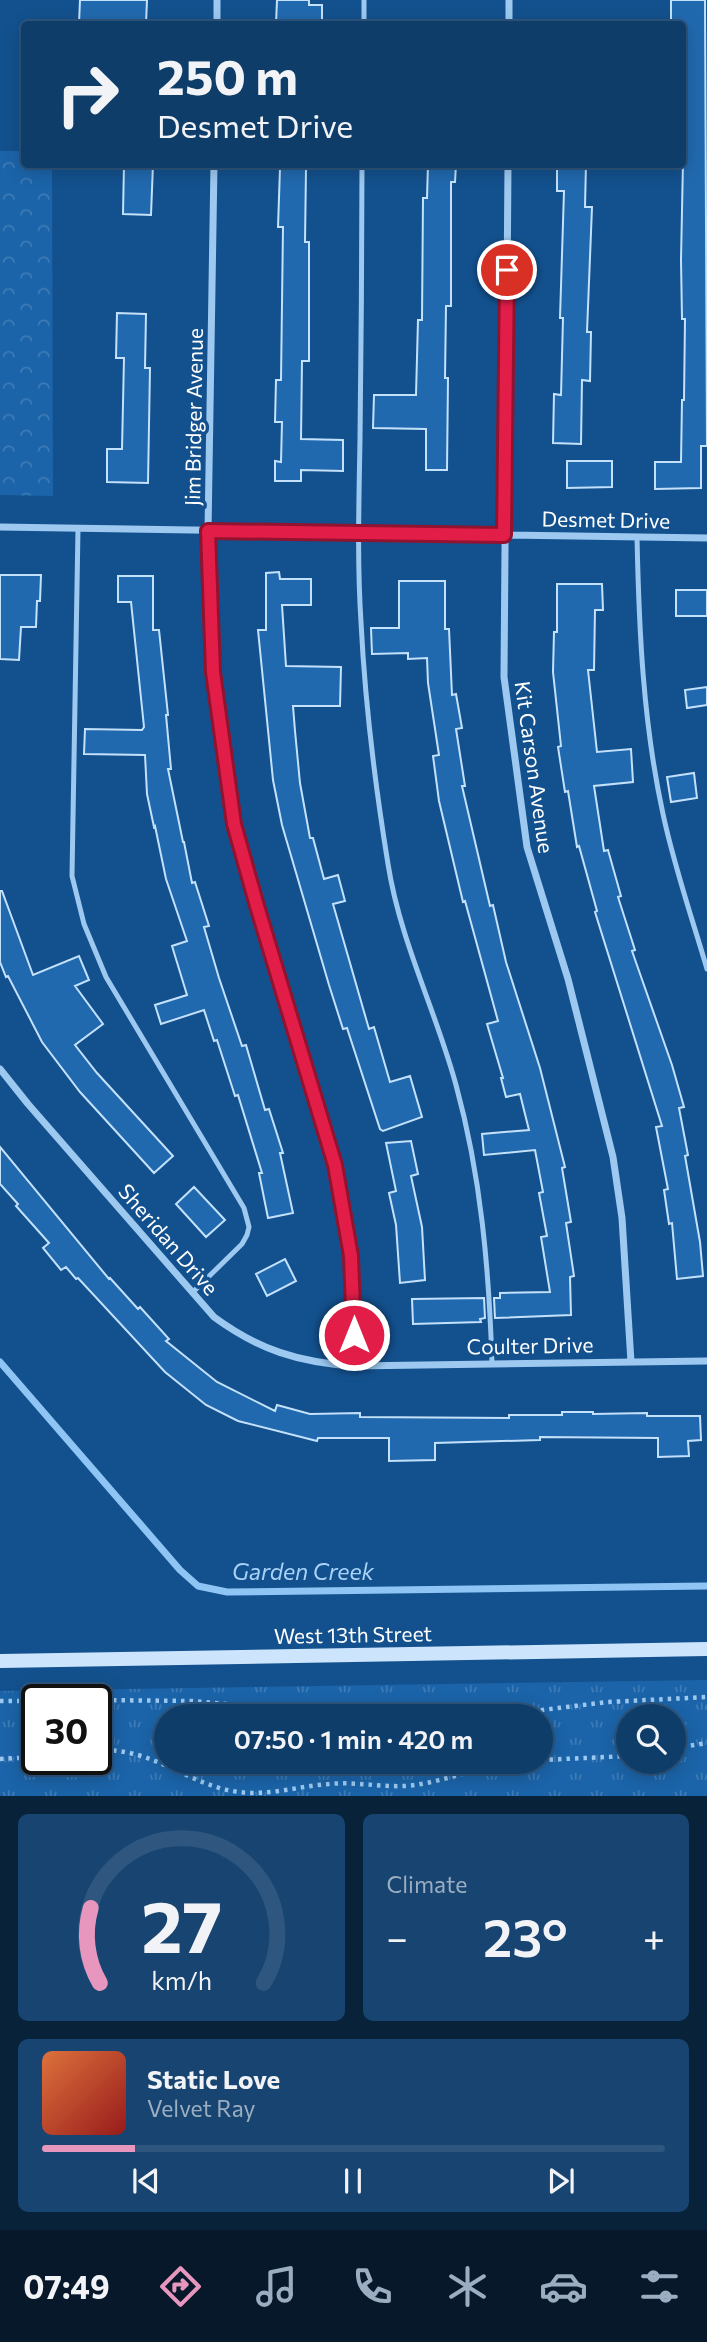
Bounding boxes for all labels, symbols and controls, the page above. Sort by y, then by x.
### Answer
text: 250 m [157,45,298,105]
icon: right [42,49,133,140]
text: Desmet Drive [157,105,353,145]
pin [477,240,537,300]
icon: arrive [488,251,526,289]
street label: Jim Bridger Avenue [179,328,207,506]
street label: Desmet Drive [541,505,671,533]
street label: Kit Carson Avenue [511,679,559,855]
street label: Sheridan Drive [114,1178,224,1300]
position arrow [317,1298,391,1372]
street label: Coulter Drive [466,1331,594,1359]
water label: Garden Creek [232,1557,375,1585]
street label: West 13th Street [274,1620,432,1648]
speed limit sign: 30 [21,1684,112,1775]
map controls [616,1704,686,1774]
button: search [616,1704,686,1774]
text: 07:50 · 1 min · 420 m [234,1723,473,1754]
text: Climate [387,1870,468,1898]
text: 27 [141,1880,222,1969]
text: 23° [483,1904,568,1968]
text: − [387,1913,408,1960]
text: + [643,1913,665,1960]
text: km/h [151,1965,212,1995]
text: Static Love [147,2063,280,2094]
text: Velvet Ray [147,2094,255,2122]
icon: previous [127,2162,165,2200]
icon: pause [334,2162,372,2200]
icon: next [542,2162,580,2200]
icon: directions [156,2262,205,2311]
icon: music [252,2262,301,2311]
icon: phone [348,2262,397,2311]
icon: climate [443,2262,492,2311]
icon: car [539,2262,588,2311]
icon: filters [635,2262,684,2311]
text: 07:49 [23,2266,110,2306]

